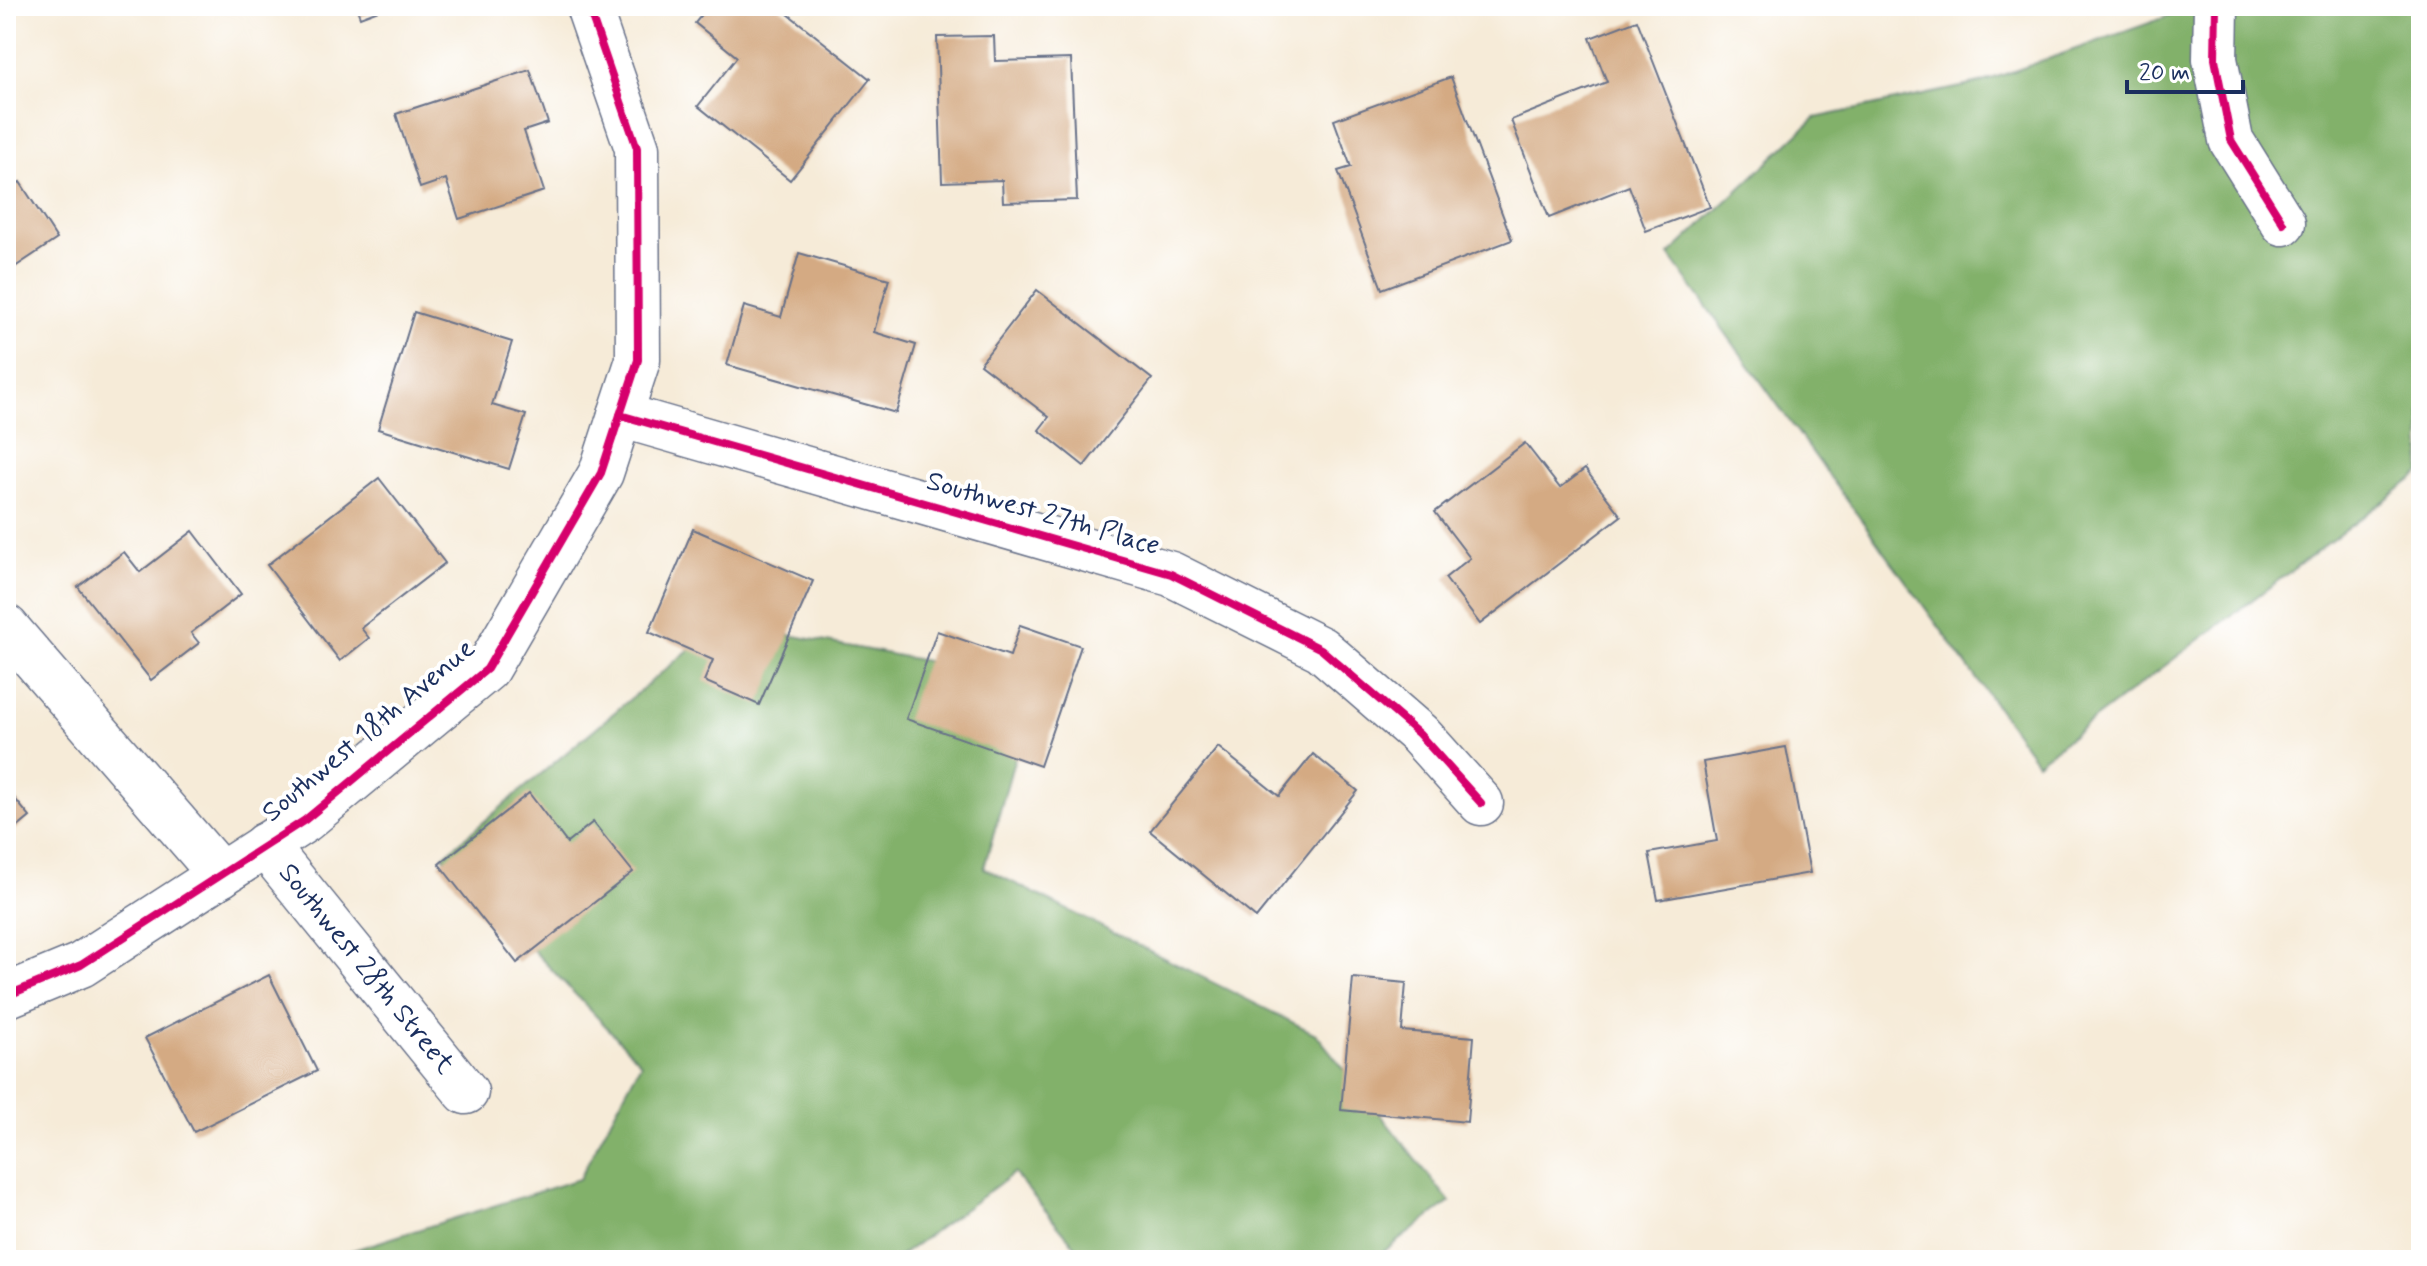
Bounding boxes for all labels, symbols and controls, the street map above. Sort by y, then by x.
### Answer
scale bar [2127,44,2243,94]
text: 20 m [2139,58,2190,89]
street label: Southwest 27th Place [922,463,1164,565]
street label: Southwest 18th Avenue [255,631,483,831]
street label: Southwest 28th Street [269,856,463,1083]

